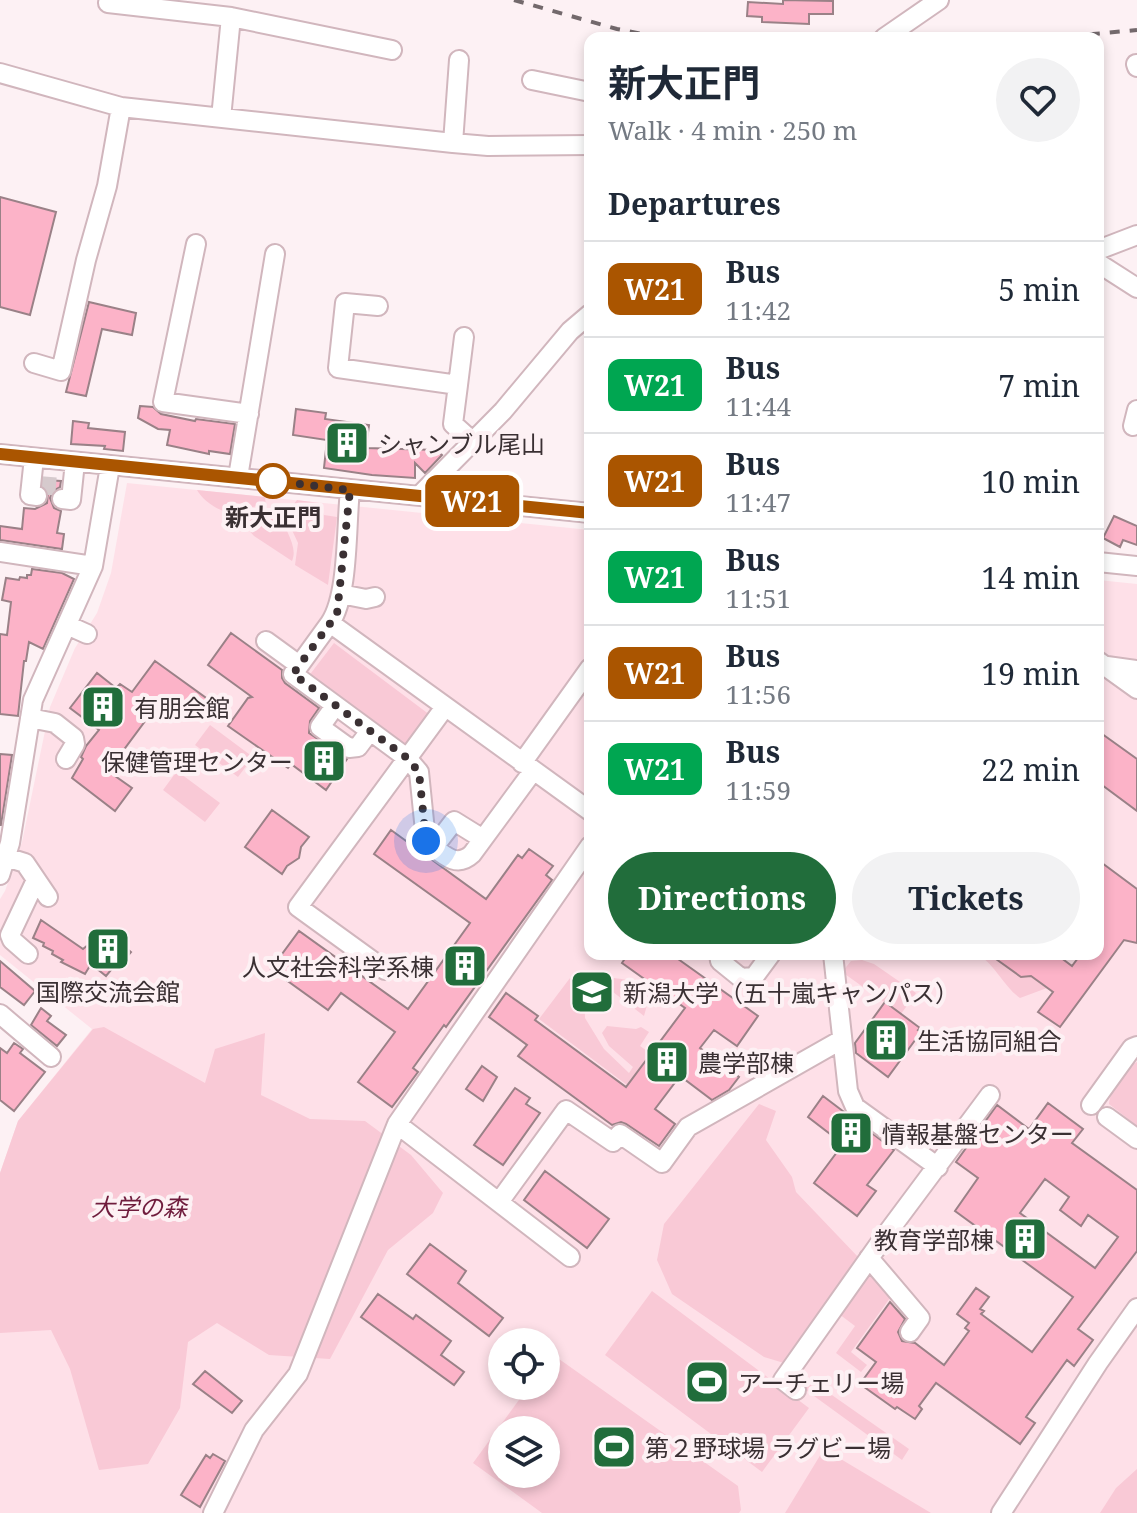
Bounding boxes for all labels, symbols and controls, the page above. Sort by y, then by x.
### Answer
text: 新大正門 [608,56,760,108]
button: heart [996,58,1080,142]
text: Walk · 4 min · 250 m [608,112,857,148]
text: Departures [608,183,781,224]
text: Bus [726,251,780,292]
text: 5 min [998,269,1080,310]
text: W21 [624,270,686,308]
text: 11:42 [726,292,791,328]
text: Bus [726,347,780,388]
text: 7 min [998,365,1080,406]
text: W21 [624,366,686,404]
text: 11:44 [726,388,791,424]
building icon: シャンブル尾山 [323,419,371,467]
place label: シャンブル尾山 [378,427,545,460]
text: Bus [726,443,780,484]
text: 10 min [981,461,1080,502]
text: W21 [624,462,686,500]
marker: 新大正門 [256,464,290,498]
line badge: W21 [426,475,518,527]
text: W21 [441,482,503,520]
text: 11:47 [726,484,791,520]
place label: 新大正門 [225,500,321,533]
text: Bus [726,539,780,580]
text: 14 min [981,557,1080,598]
text: W21 [624,558,686,596]
text: 11:51 [726,580,791,616]
text: Bus [726,635,780,676]
text: 19 min [981,653,1080,694]
text: W21 [624,654,686,692]
text: 11:56 [726,676,791,712]
building icon: 有朋会館 [79,683,127,731]
place label: 有朋会館 [134,691,230,724]
text: Bus [726,731,780,772]
building icon: 保健管理センター [300,737,348,785]
place label: 保健管理センター [101,745,293,778]
text: 22 min [981,749,1080,790]
text: W21 [624,750,686,788]
text: 11:59 [726,772,791,808]
your location [406,821,446,861]
button: Directions [608,852,836,944]
button: Tickets [852,852,1080,944]
building icon: 国際交流会館 [84,925,132,973]
building icon: 人文社会科学系棟 [441,942,489,990]
place label: 人文社会科学系棟 [242,950,434,983]
school or university icon: 新潟大学（五十嵐キャンパス） [568,968,616,1016]
place label: 国際交流会館 [36,975,180,1008]
place label: 新潟大学（五十嵐キャンパス） [623,976,959,1009]
building icon: 生活協同組合 [862,1016,910,1064]
place label: 生活協同組合 [917,1024,1061,1057]
building icon: 農学部棟 [643,1038,691,1086]
place label: 農学部棟 [698,1046,794,1079]
building icon: 情報基盤センター [827,1109,875,1157]
place label: 情報基盤センター [882,1117,1074,1150]
park label: 大学の森 [91,1190,189,1223]
building icon: 教育学部棟 [1001,1215,1049,1263]
place label: 教育学部棟 [874,1223,994,1256]
map controls [488,1328,560,1488]
button: locate [488,1328,560,1400]
sports icon: アーチェリー場 [683,1358,731,1406]
place label: アーチェリー場 [738,1366,905,1399]
button: layers [488,1416,560,1488]
sports icon: 第２野球場 ラグビー場 [590,1423,638,1471]
place label: 第２野球場 ラグビー場 [645,1431,891,1464]

